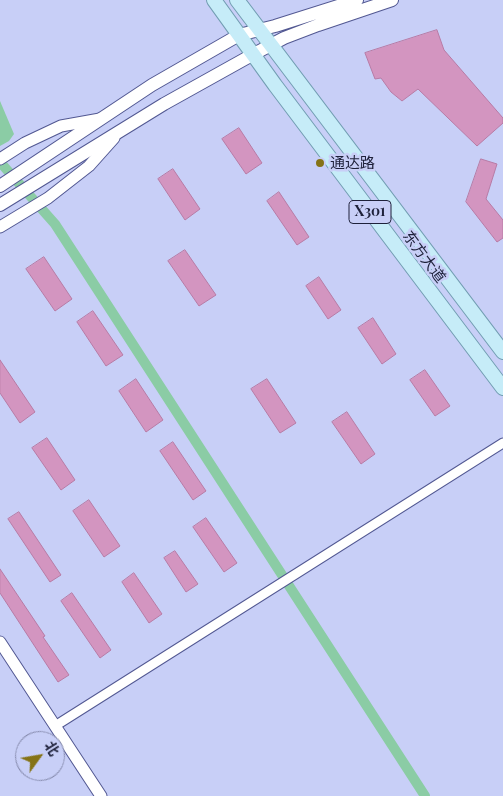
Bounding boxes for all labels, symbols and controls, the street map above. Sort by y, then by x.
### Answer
place label: 通达路 [330,154,375,172]
marker: 通达路 [314,157,326,169]
road number: X301 [349,200,391,223]
street label: 东方大道 [399,228,449,286]
north arrow [15,731,65,781]
text: 北 [41,737,64,759]

